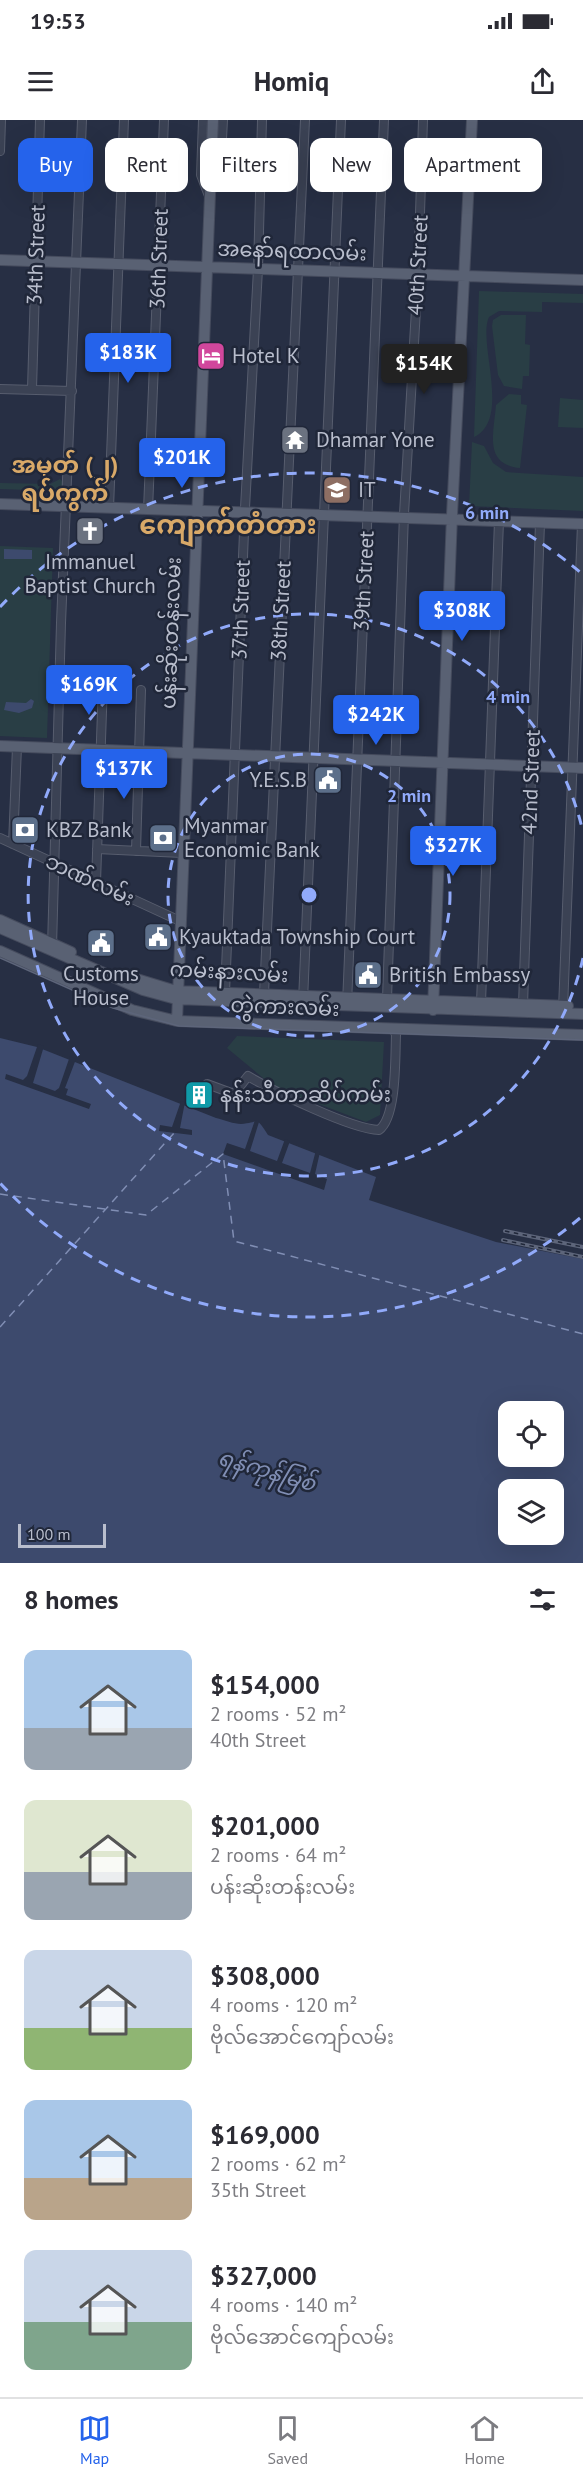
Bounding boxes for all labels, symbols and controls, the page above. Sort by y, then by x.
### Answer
text: 19:53 [30,7,86,35]
text: Homiq [254,64,329,98]
icon: menu [24,65,57,98]
icon: share [526,65,559,98]
chip: Buy [18,138,93,192]
chip: Rent [105,138,188,192]
chip: Filters [200,138,298,192]
chip: New [310,138,392,192]
chip: Apartment [404,138,542,192]
street label: 34th Street [20,204,51,306]
street label: 36th Street [143,208,174,310]
street label: 40th Street [401,214,434,316]
street label: အနော်ရထာလမ်း [217,232,367,271]
pin: $183K [86,333,170,384]
text: $183K [99,339,157,365]
hotel icon: Hotel K [195,340,227,372]
place label: Hotel K [232,342,300,369]
pin: $154K [382,344,466,395]
text: $154K [395,350,453,376]
temple icon: Dhamar Yone [279,424,311,456]
place label: Dhamar Yone [316,426,435,453]
pin: $201K [140,438,224,489]
text: $201K [153,444,211,470]
district label: အမှတ် (၂) ရပ်ကွက် [12,449,118,512]
school or university icon: IT [321,474,353,506]
place label: IT [358,476,376,503]
text: 6 min [465,501,509,524]
district label: ကျောက်တံတား [139,506,317,547]
church icon: Immanuel Baptist Church [74,515,106,547]
street label: 39th Street [347,530,380,632]
place label: Immanuel Baptist Church [24,548,156,599]
street label: ပန်းဆိုးတန်းလမ်း [152,556,191,710]
street label: 37th Street [225,559,256,661]
street label: 38th Street [264,560,297,662]
pin: $308K [420,591,504,642]
text: $308K [433,597,491,623]
pin: $169K [47,665,131,716]
text: $169K [60,671,118,697]
text: 4 min [486,685,530,708]
pin: $242K [334,695,418,746]
text: $242K [347,701,405,727]
street label: 42nd Street [515,729,546,835]
pin: $137K [82,749,166,800]
text: $137K [95,755,153,781]
public building icon: Y.E.S.B [312,764,344,796]
place label: Y.E.S.B [249,766,307,793]
text: 2 min [387,784,431,807]
place label: Myanmar Economic Bank [184,812,320,863]
bank icon: KBZ Bank [9,814,41,846]
place label: KBZ Bank [46,816,131,843]
bank icon: Myanmar Economic Bank [147,822,179,854]
pin: $327K [411,826,495,877]
text: $327K [424,832,482,858]
street label: ဘဏ်လမ်း [41,845,140,912]
centre of rings [299,885,319,905]
public building icon: Kyauktada Township Court [142,921,174,953]
place label: Kyauktada Township Court [179,923,415,950]
public building icon: Customs House [85,927,117,959]
street label: ကမ်းနားလမ်း [169,953,289,992]
public building icon: British Embassy [352,959,384,991]
place label: Customs House [63,960,139,1011]
place label: British Embassy [389,961,530,988]
street label: တွဲကားလမ်း [230,989,340,1025]
building icon: နန်းသီတာဆိပ်ကမ်း [183,1079,215,1111]
place label: နန်းသီတာဆိပ်ကမ်း [220,1079,391,1112]
map controls [498,1401,564,1545]
button: locate [498,1401,564,1467]
water label: ရန်ကုန်မြစ် [214,1442,320,1502]
button: layers [498,1479,564,1545]
scale bar [18,1521,106,1548]
text: 100 m [27,1524,70,1544]
text: 8 homes [24,1583,119,1616]
icon: filters [526,1583,559,1616]
text: $154,000 [210,1668,320,1701]
icon: home [72,1674,144,1746]
text: 2 rooms · 52 m² [210,1701,346,1727]
text: 40th Street [210,1727,306,1753]
text: $201,000 [210,1809,320,1842]
icon: home [72,1824,144,1896]
text: 2 rooms · 64 m² [210,1842,346,1868]
text: ပန်းဆိုးတန်းလမ်း [210,1874,355,1900]
text: $308,000 [210,1959,320,1992]
icon: home [72,1974,144,2046]
text: 4 rooms · 120 m² [210,1992,357,2018]
text: ဗိုလ်အောင်ကျော်လမ်း [210,2024,394,2050]
text: $169,000 [210,2118,320,2151]
icon: home [72,2124,144,2196]
text: 2 rooms · 62 m² [210,2151,346,2177]
text: 35th Street [210,2177,306,2203]
text: $327,000 [210,2259,317,2292]
icon: home [72,2274,144,2346]
text: 4 rooms · 140 m² [210,2292,357,2318]
text: ဗိုလ်အောင်ကျော်လမ်း [210,2324,394,2350]
tab: Map [78,2412,111,2468]
tab: Saved [267,2412,308,2468]
tab: Home [464,2412,505,2468]

